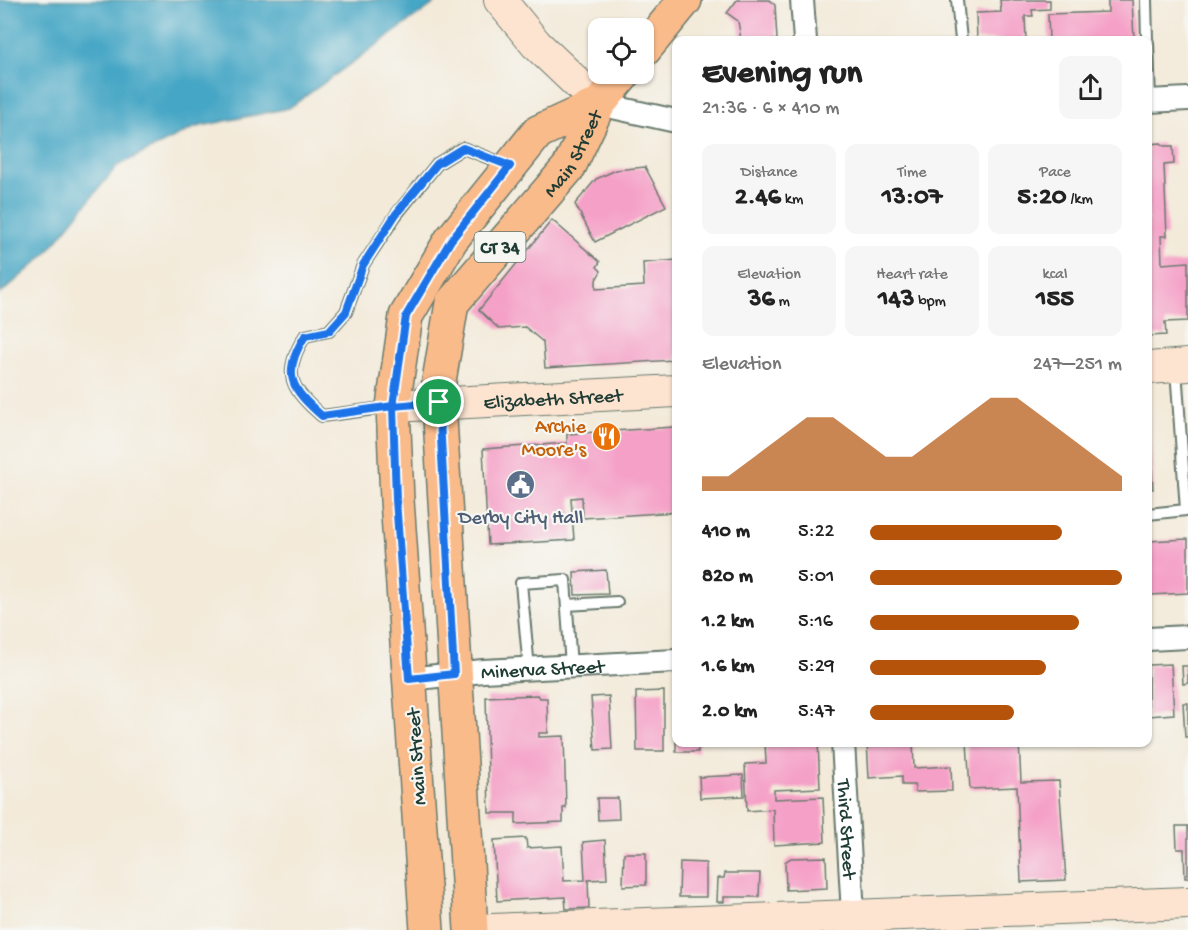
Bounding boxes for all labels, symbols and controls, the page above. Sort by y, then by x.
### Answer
map controls [588,18,654,84]
button: locate [588,18,654,84]
text: Evening run [702,56,862,94]
button: share [1059,56,1122,119]
text: 21:36 · 6 × 410 m [702,98,840,121]
street label: Main Street [540,106,610,203]
text: Distance [741,164,797,183]
text: Time [897,164,927,183]
text: Pace [1039,164,1071,183]
text: 2.46 [735,183,781,214]
text: 13:07 [882,183,942,214]
text: 5:20 [1017,183,1067,214]
text: km [781,191,803,210]
text: /km [1067,191,1093,210]
road number: CT 34 [474,232,526,262]
text: Elevation [737,266,801,285]
text: Heart rate [876,266,948,285]
text: kcal [1043,266,1067,285]
text: 36 [748,285,775,316]
text: 143 [878,285,914,316]
text: 155 [1036,285,1074,316]
text: m [775,293,790,312]
text: bpm [914,293,946,312]
text: Elevation [702,354,782,377]
text: 247–251 m [1033,354,1122,377]
pin [413,376,464,427]
icon: arrive [422,385,455,418]
street label: Elizabeth Street [483,386,625,416]
place label: Archie Moore's [522,417,587,463]
restaurant icon: Archie Moore's [591,421,623,453]
public building icon: Derby City Hall [505,469,537,501]
place label: Derby City Hall [457,508,583,531]
text: 410 m [702,521,750,544]
text: 5:22 [798,521,834,544]
text: 820 m [702,566,753,589]
text: 5:01 [798,566,834,589]
text: 1.2 km [702,611,754,634]
text: 5:16 [798,611,833,634]
text: 1.6 km [702,656,754,679]
text: 5:29 [798,656,835,679]
street label: Minerva Street [481,657,607,686]
text: 2.0 km [702,701,757,724]
text: 5:47 [798,701,835,724]
street label: Main Street [404,706,433,806]
street label: Third Street [830,778,859,881]

